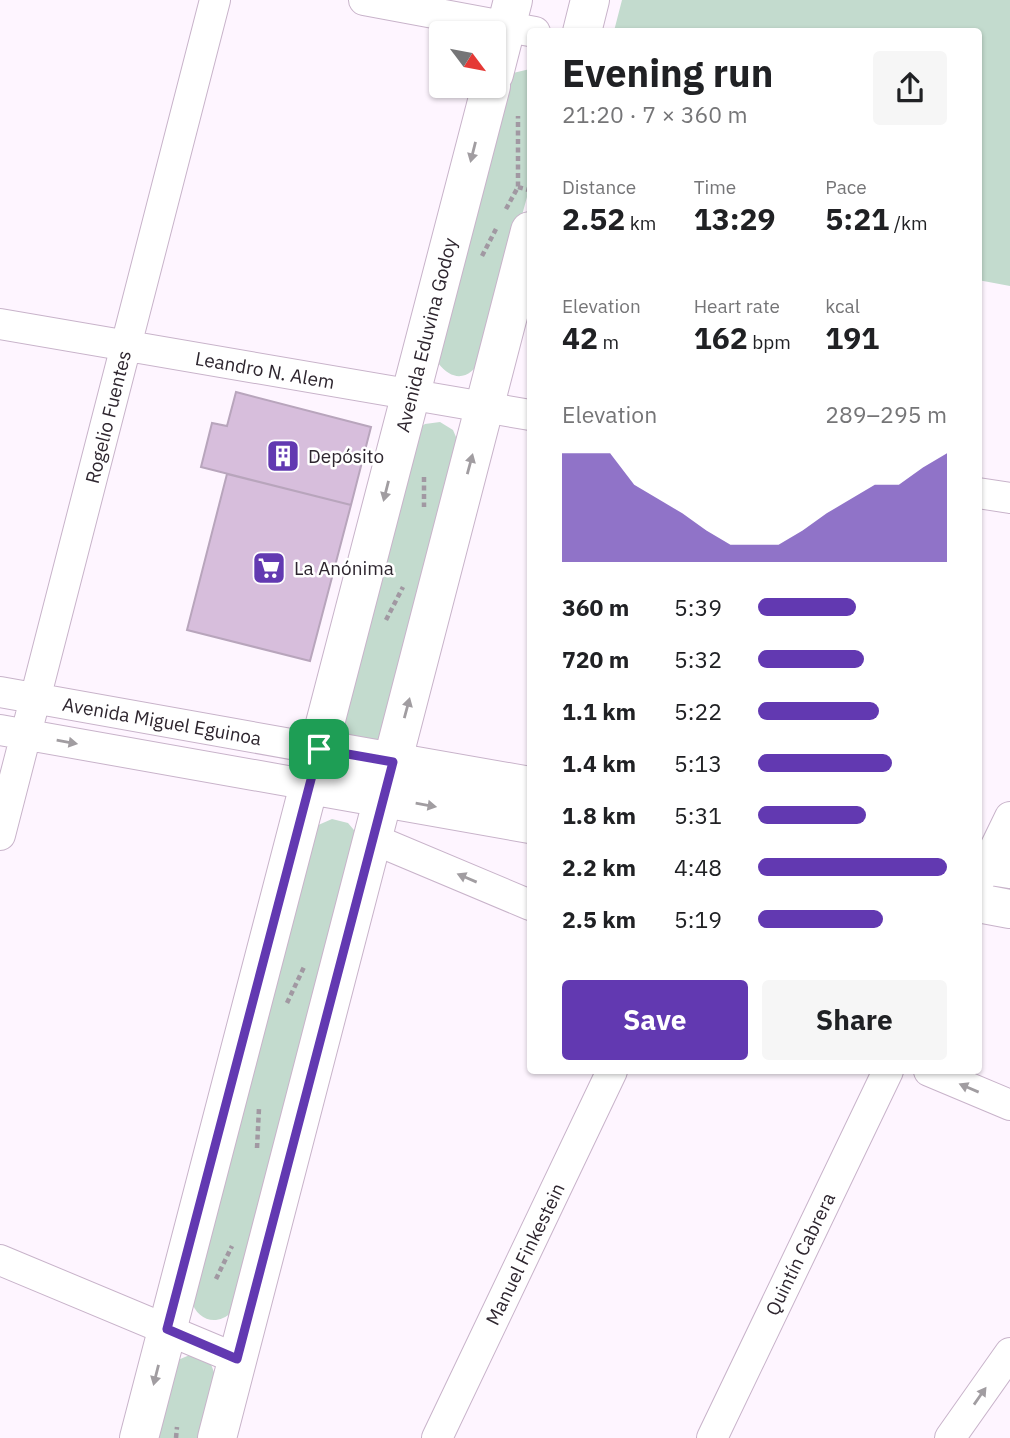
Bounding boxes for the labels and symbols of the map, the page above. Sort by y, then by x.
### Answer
north arrow [429,21,506,98]
one-way arrow [467,141,478,163]
street label: Avenida Eduvina Godoy [390,235,462,435]
street label: Leandro N. Alem [193,346,337,394]
street label: Rogelio Fuentes [80,348,136,486]
building icon: Depósito [264,437,302,475]
place label: Depósito [308,444,384,468]
one-way arrow [465,453,476,475]
one-way arrow [380,480,391,502]
supermarket icon: La Anónima [250,549,288,587]
place label: La Anónima [294,556,394,580]
street label: Avenida Miguel Eguinoa [61,692,263,750]
one-way arrow [402,697,413,719]
pin [289,719,349,779]
one-way arrow [56,737,78,748]
one-way arrow [415,800,437,811]
one-way arrow [457,873,478,884]
one-way arrow [959,1082,980,1093]
street label: Manuel Finkestein [480,1179,570,1329]
street label: Quintín Cabrera [760,1189,840,1319]
one-way arrow [150,1365,160,1386]
one-way arrow [973,1387,987,1405]

